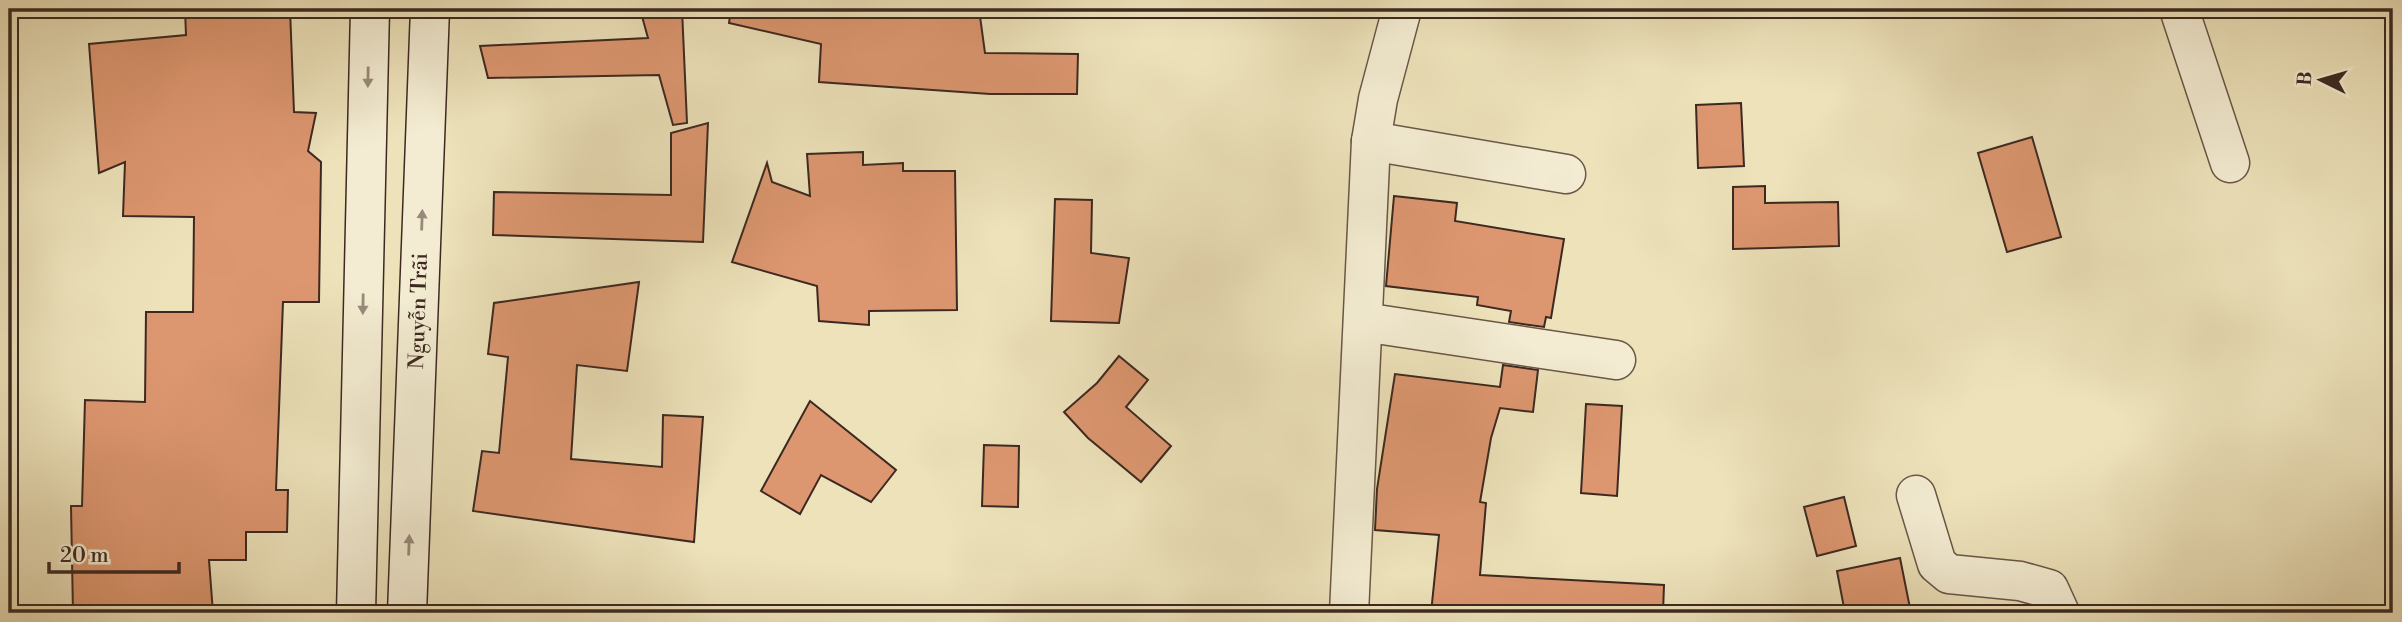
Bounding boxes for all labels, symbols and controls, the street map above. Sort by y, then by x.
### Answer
north arrow [2286,46,2356,116]
one-way arrow [363,66,374,88]
text: B [2292,70,2318,87]
one-way arrow [417,209,428,231]
street label: Nguyễn Trãi [404,252,434,370]
one-way arrow [357,294,369,316]
scale bar [49,531,178,575]
one-way arrow [404,534,415,556]
text: 20 m [60,543,109,569]

